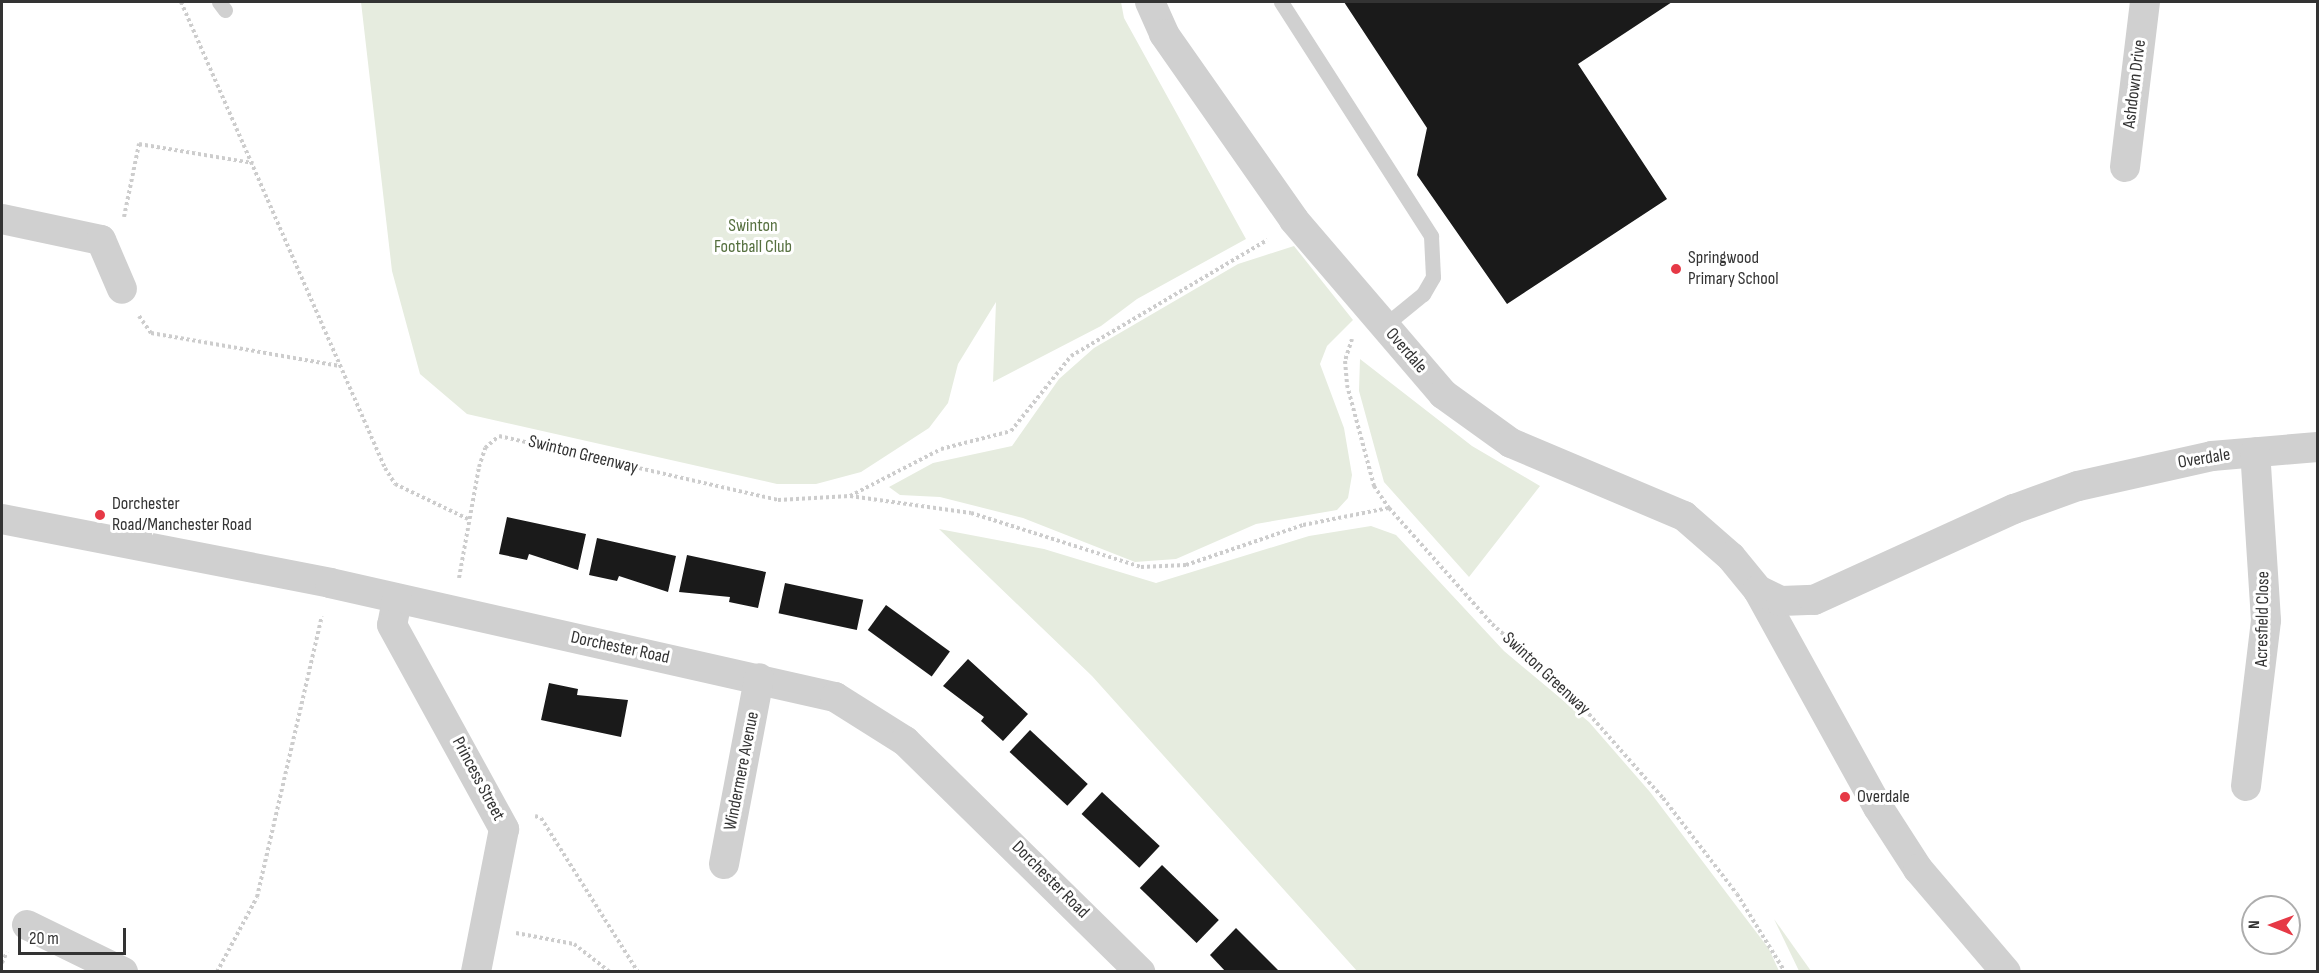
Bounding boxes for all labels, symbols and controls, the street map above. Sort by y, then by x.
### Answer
street label: Ashdown Drive [2119,39,2151,129]
park label: Swinton Football Club [714,216,792,258]
place label: Springwood Primary School [1688,248,1779,290]
marker: Springwood Primary School [1669,262,1683,276]
street label: Overdale [1381,324,1431,378]
street label: Swinton Greenway [526,431,640,479]
street label: Overdale [2176,444,2232,474]
place label: Dorchester Road/Manchester Road [112,494,252,536]
marker: Dorchester Road/Manchester Road [93,508,107,522]
street label: Acresfield Close [2251,571,2275,667]
street label: Dorchester Road [569,627,671,669]
street label: Swinton Greenway [1498,628,1594,720]
street label: Windermere Avenue [720,710,764,832]
street label: Princess Street [447,733,509,825]
place label: Overdale [1857,786,1910,808]
marker: Overdale [1838,790,1852,804]
street label: Dorchester Road [1007,837,1093,923]
north arrow [2241,895,2301,955]
scale bar [21,916,129,954]
text: N [2245,920,2264,929]
text: 20 m [29,928,59,949]

